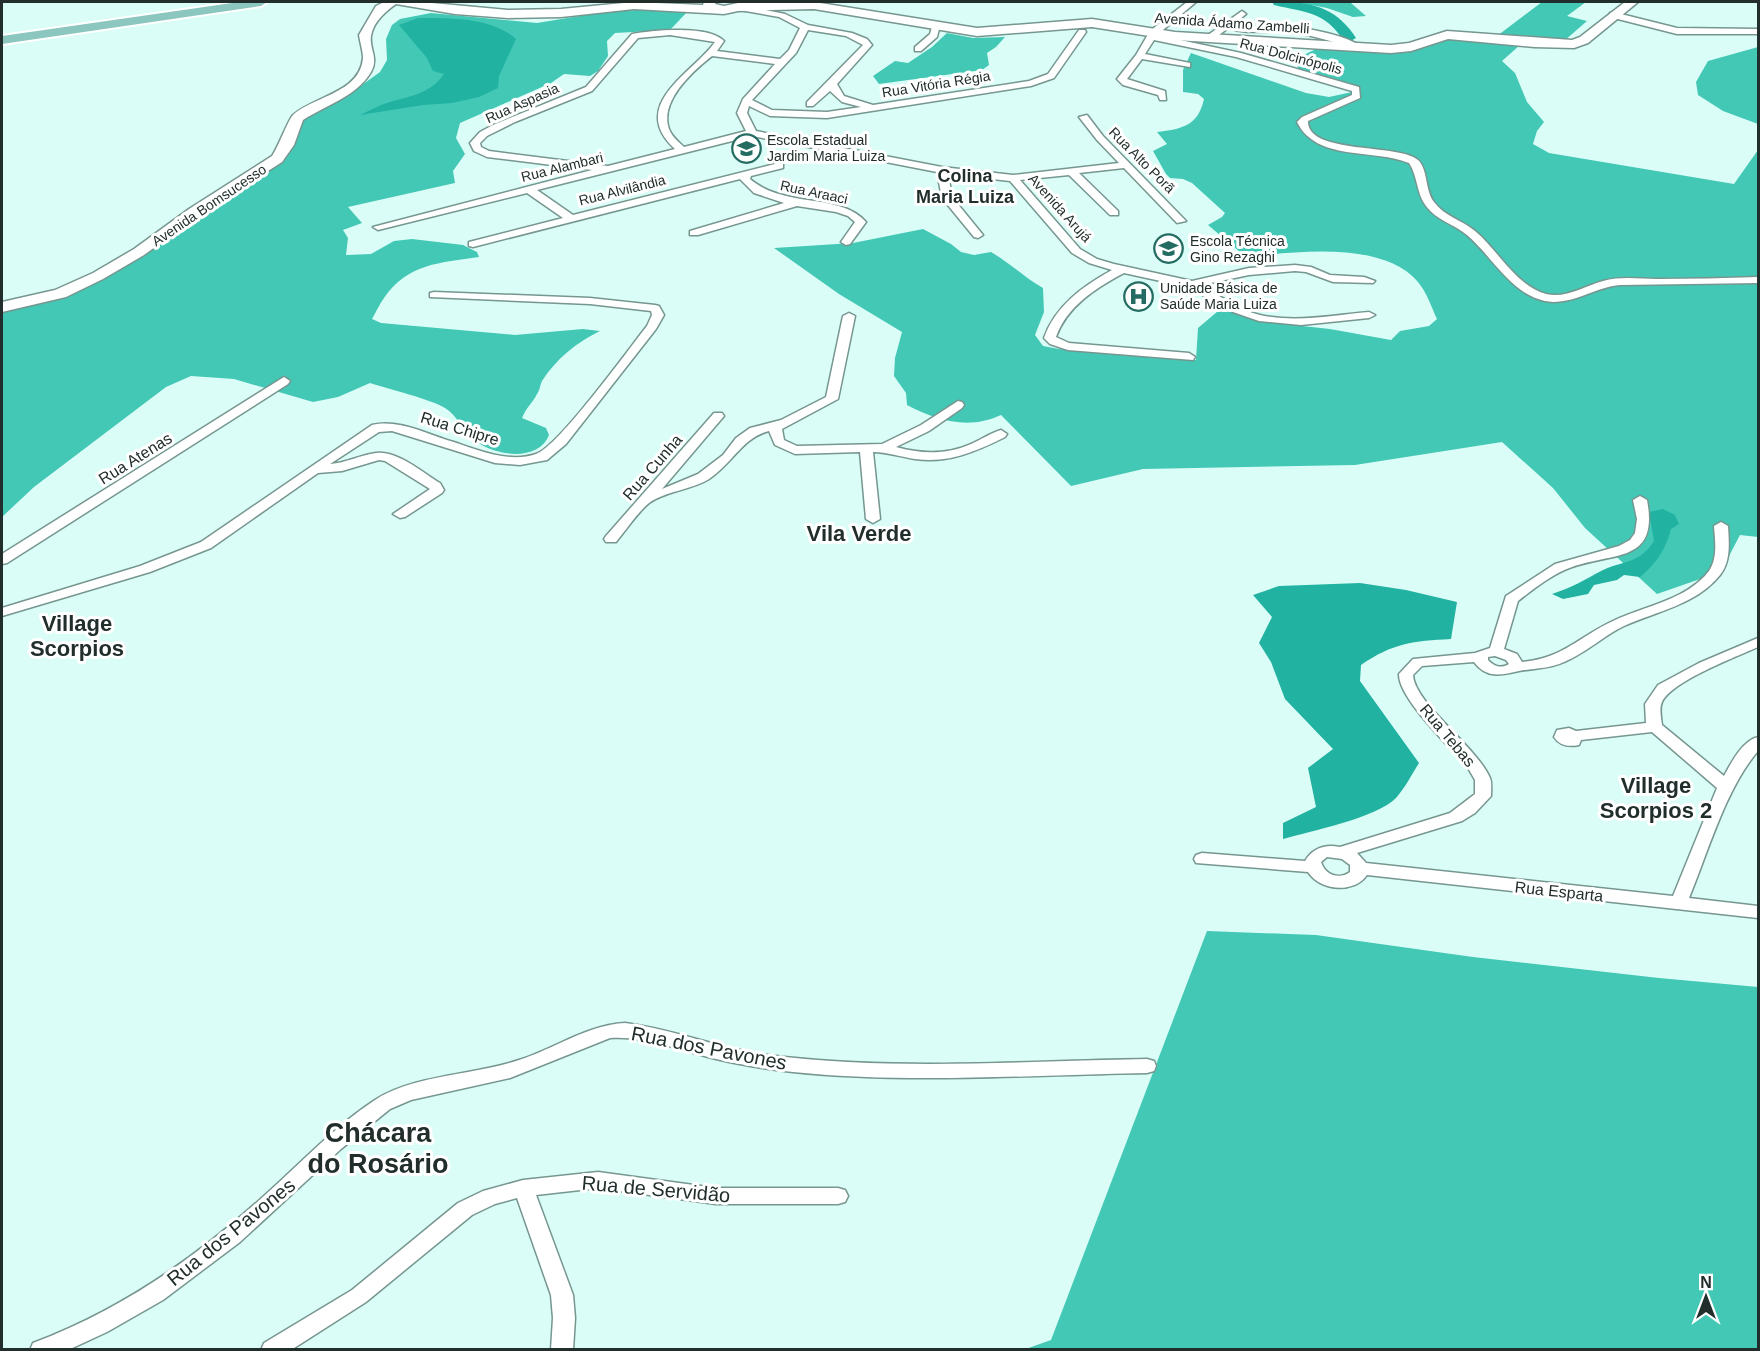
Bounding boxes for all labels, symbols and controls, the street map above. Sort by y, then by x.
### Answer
street label: Avenida Ádamo Zambelli [1154,10,1310,36]
street label: Rua Dolcinópolis [1238,35,1344,77]
street label: Rua Vitória Régia [881,68,992,100]
street label: Rua Aspasia [483,80,561,126]
street label: Rua Alto Porã [1106,124,1178,196]
school or university icon: Escola Estadual Jardim Maria Luiza [730,132,762,164]
place label: Escola Estadual Jardim Maria Luiza [767,132,885,164]
street label: Rua Alambari [519,149,605,185]
street label: Avenida Bomsucesso [149,161,269,249]
district label: Colina Maria Luiza [916,166,1015,207]
street label: Rua Alvilândia [577,171,667,208]
street label: Avenida Arujá [1025,171,1095,246]
street label: Rua Araaci [779,177,849,207]
school or university icon: Escola Técnica Gino Rezaghi [1153,233,1185,265]
place label: Escola Técnica Gino Rezaghi [1190,233,1285,265]
hospital icon: Unidade Básica de Saúde Maria Luiza [1123,280,1155,312]
place label: Unidade Básica de Saúde Maria Luiza [1160,280,1278,312]
street label: Rua Chipre [419,409,501,448]
street label: Rua Atenas [96,429,175,488]
street label: Rua Cunha [619,431,685,503]
district label: Vila Verde [807,521,911,546]
district label: Village Scorpios [30,611,124,661]
street label: Rua Tebas [1417,701,1479,770]
district label: Village Scorpios 2 [1600,773,1712,823]
street label: Rua Esparta [1514,878,1604,905]
street label: Rua dos Pavones [629,1022,789,1074]
district label: Chácara do Rosário [307,1118,449,1179]
street label: Rua de Servidão [581,1172,731,1206]
street label: Rua dos Pavones [163,1174,299,1290]
north arrow [1676,1267,1736,1327]
text: N [1700,1274,1712,1291]

